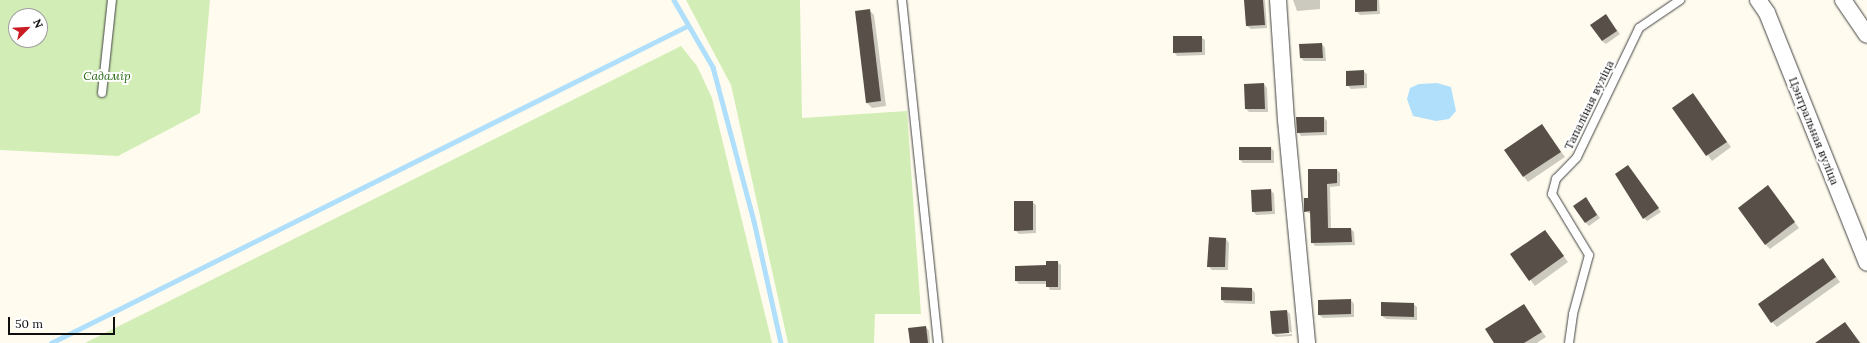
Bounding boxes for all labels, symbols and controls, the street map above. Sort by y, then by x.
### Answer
north arrow [8,8,48,48]
text: N [30,17,46,30]
street label: Тапаліная вуліца [1561,58,1617,152]
park label: Садамір [83,69,131,83]
street label: Цэнтральная вуліца [1786,75,1842,187]
scale bar [10,309,117,335]
text: 50 m [15,316,43,331]

